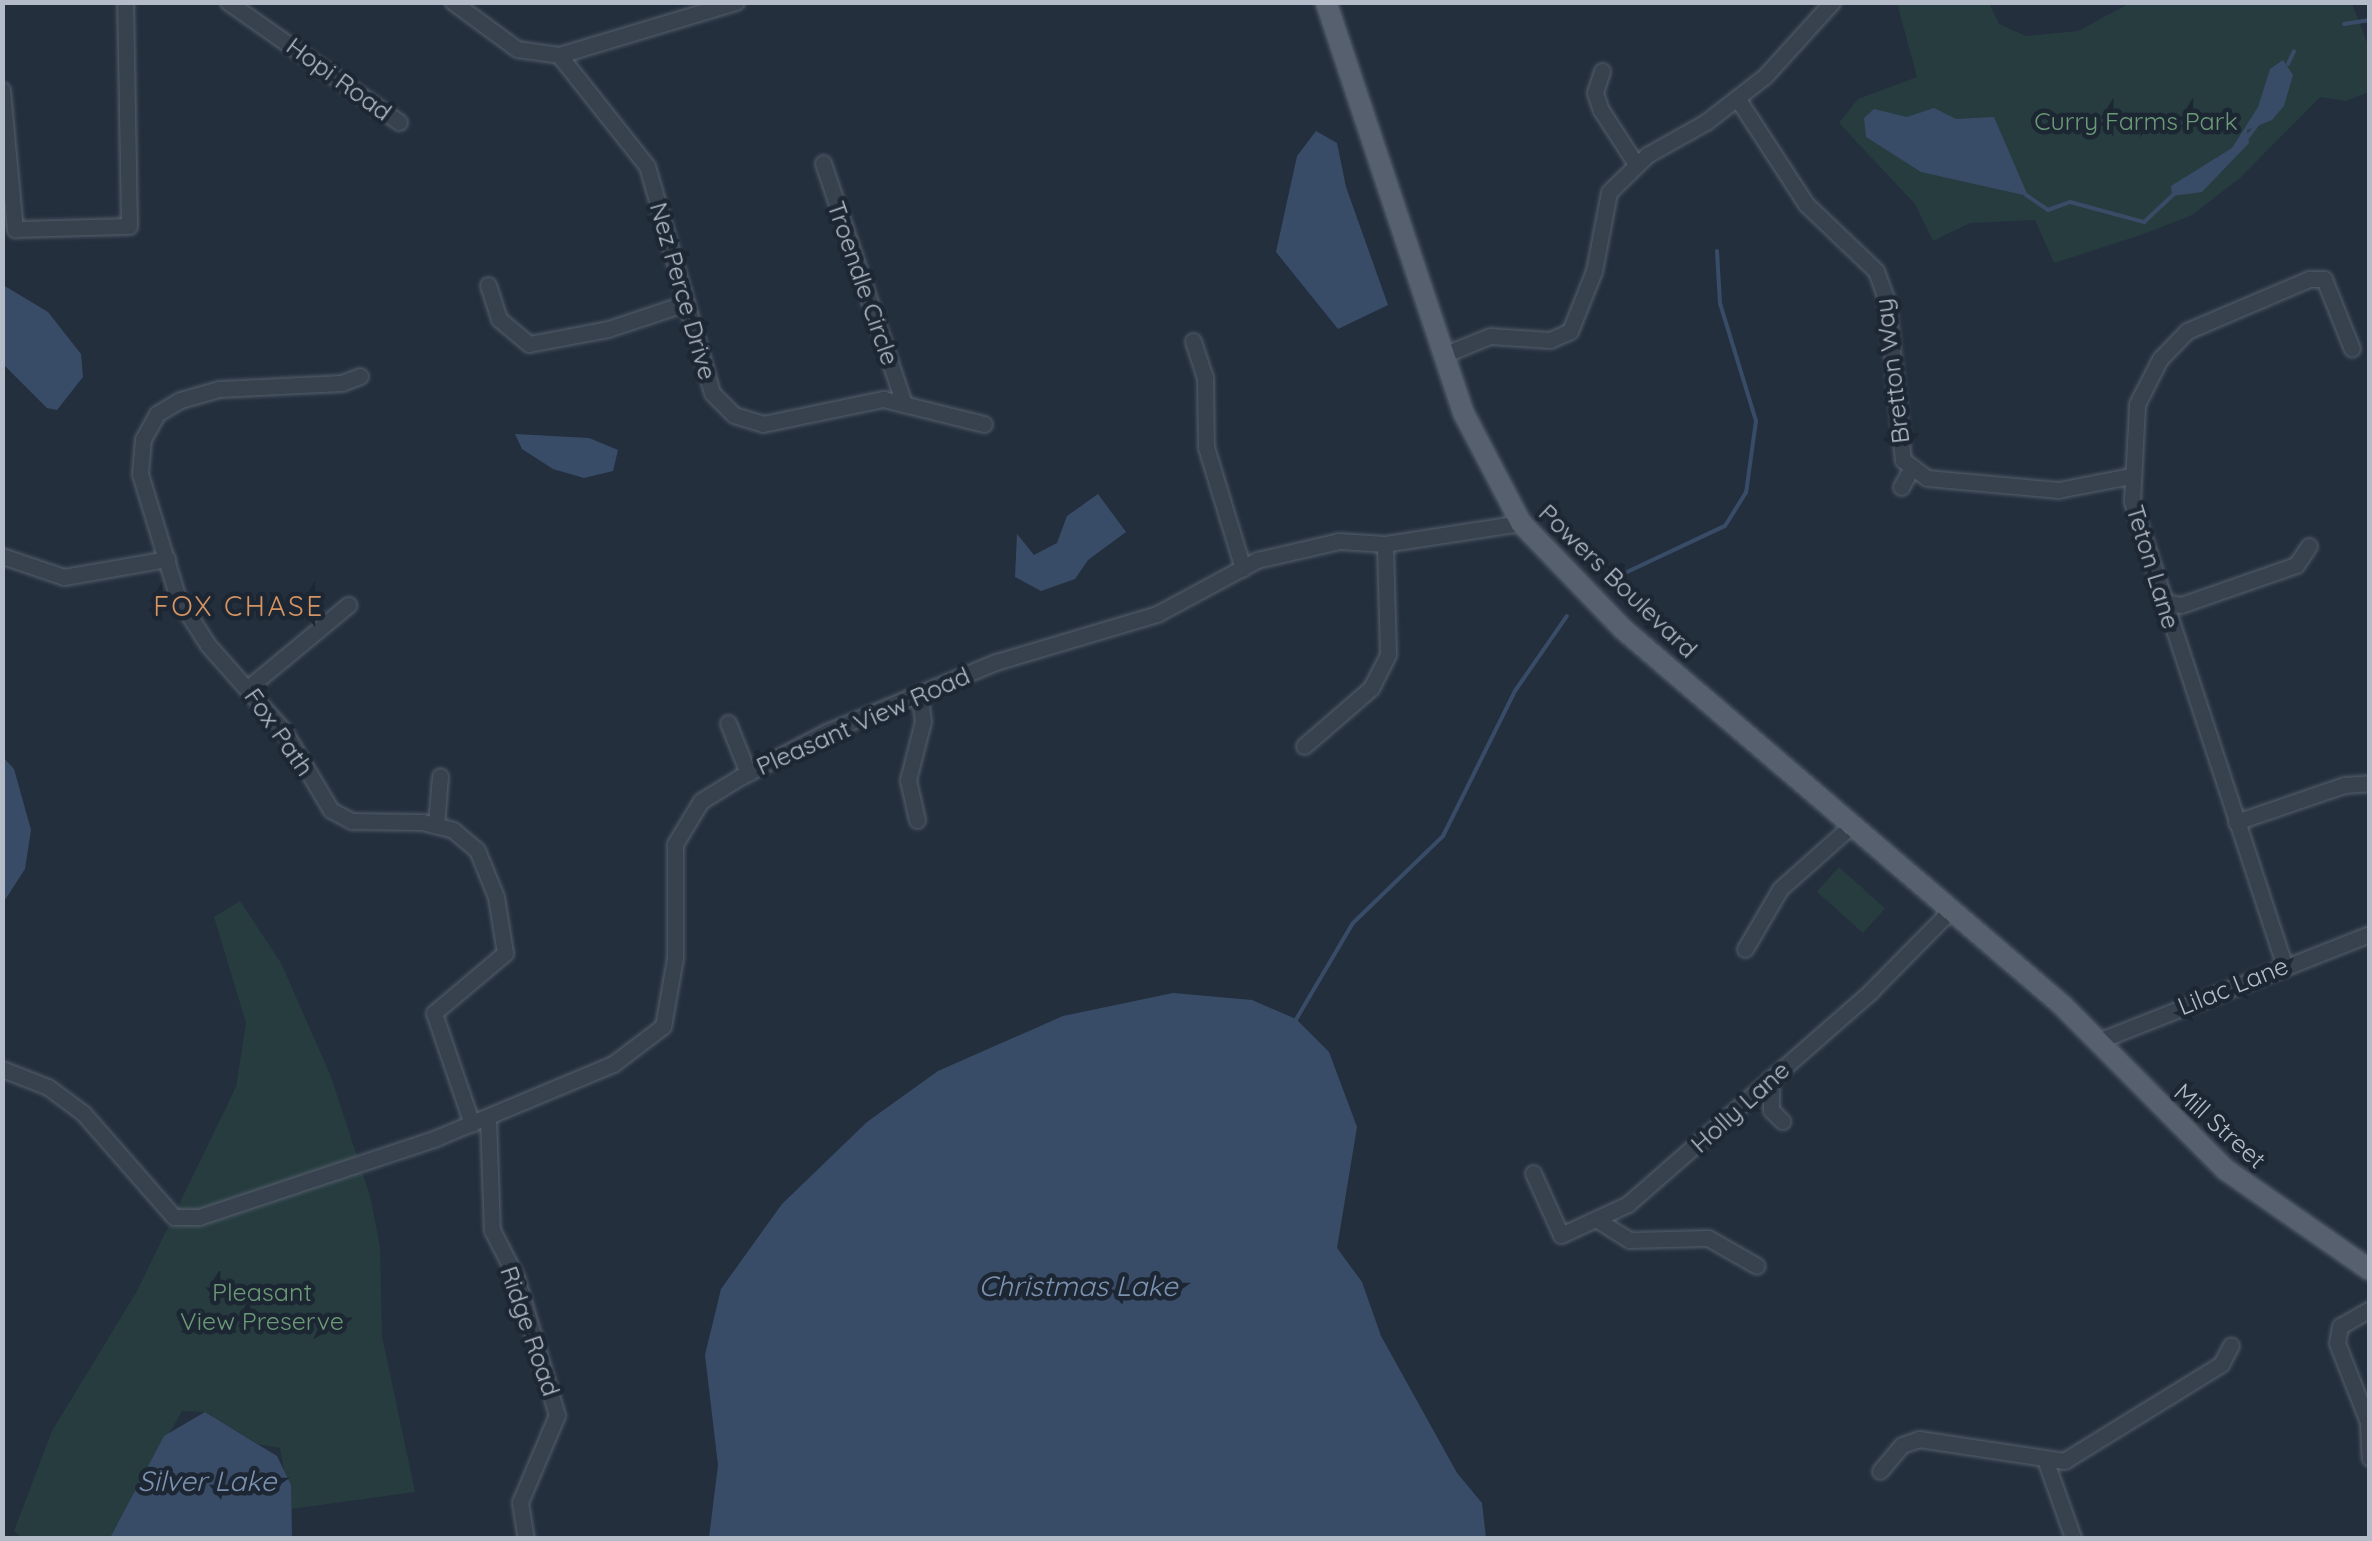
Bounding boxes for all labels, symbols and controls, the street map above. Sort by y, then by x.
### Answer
street label: Hopi Road [281,31,397,127]
park label: Curry Farms Park [2034,106,2238,136]
street label: Troendle Circle [821,197,905,369]
street label: Nez Perce Drive [643,199,723,383]
street label: Bretton Way [1868,297,1916,445]
street label: Powers Boulevard [1533,498,1703,664]
street label: Teton Lane [2120,501,2186,633]
district label: FOX CHASE [153,589,325,623]
street label: Pleasant View Road [752,660,974,782]
street label: Fox Path [238,682,320,782]
street label: Lilac Lane [2173,950,2293,1022]
street label: Holly Lane [1685,1055,1795,1159]
street label: Mill Street [2168,1077,2272,1175]
street label: Ridge Road [494,1262,566,1400]
water label: Christmas Lake [979,1269,1177,1303]
park label: Pleasant View Preserve [180,1278,344,1337]
water label: Silver Lake [138,1464,276,1498]

